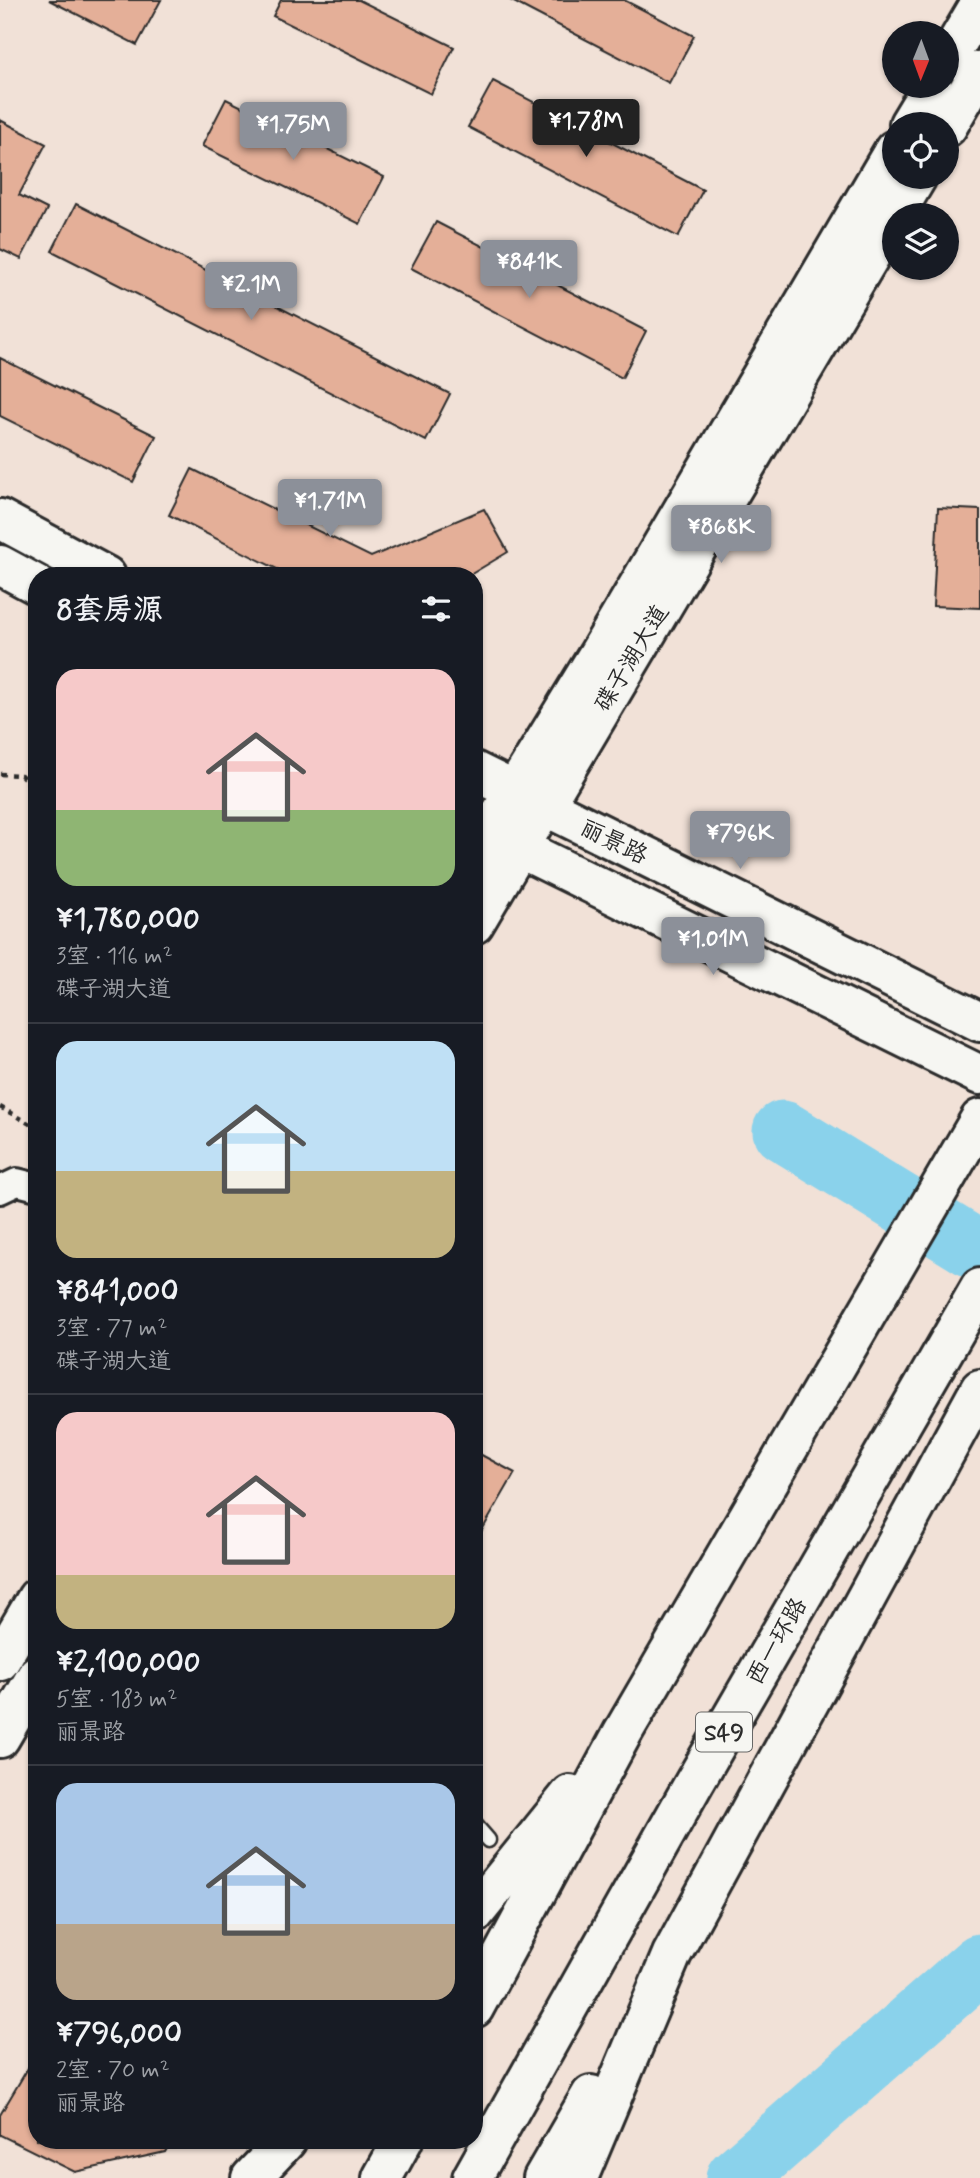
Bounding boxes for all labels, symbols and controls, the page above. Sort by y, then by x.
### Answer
north arrow [882,21,959,98]
map controls [882,21,959,280]
pin: ¥1.78M [529,100,643,159]
pin: ¥1.75M [236,102,350,162]
text: ¥1.78M [548,107,624,137]
text: ¥1.75M [256,110,330,140]
button: locate [882,112,959,189]
button: layers [882,203,959,280]
pin: ¥841K [480,240,578,300]
text: ¥841K [496,248,562,278]
pin: ¥2.1M [202,262,300,322]
text: ¥2.1M [221,270,281,300]
pin: ¥1.71M [273,480,387,539]
text: ¥1.71M [294,487,366,517]
pin: ¥868K [672,505,770,565]
text: ¥868K [687,513,755,543]
icon: filters [417,590,455,628]
text: 8套房源 [56,591,163,630]
street label: 碟子湖大道 [588,599,676,718]
icon: home [193,714,319,840]
pin: ¥796K [691,812,789,871]
street label: 丽景路 [574,813,652,872]
text: ¥796K [706,819,774,849]
text: ¥1,780,000 [56,900,200,939]
pin: ¥1.01M [656,918,770,977]
text: ¥1.01M [677,925,749,955]
text: 3室 · 116 m² [56,942,173,972]
text: 碟子湖大道 [56,975,171,1005]
icon: home [193,1086,319,1212]
text: ¥841,000 [56,1272,179,1311]
text: 3室 · 77 m² [56,1314,167,1344]
text: 碟子湖大道 [56,1347,171,1377]
icon: home [193,1457,319,1583]
street label: 西一环路 [740,1592,815,1691]
text: ¥2,100,000 [56,1643,201,1682]
text: 5室 · 183 m² [56,1685,177,1715]
road number: S49 [696,1712,752,1751]
text: 丽景路 [56,1718,125,1748]
icon: home [193,1828,319,1954]
text: ¥796,000 [56,2014,182,2053]
text: 2室 · 70 m² [56,2056,170,2086]
text: 丽景路 [56,2089,125,2119]

